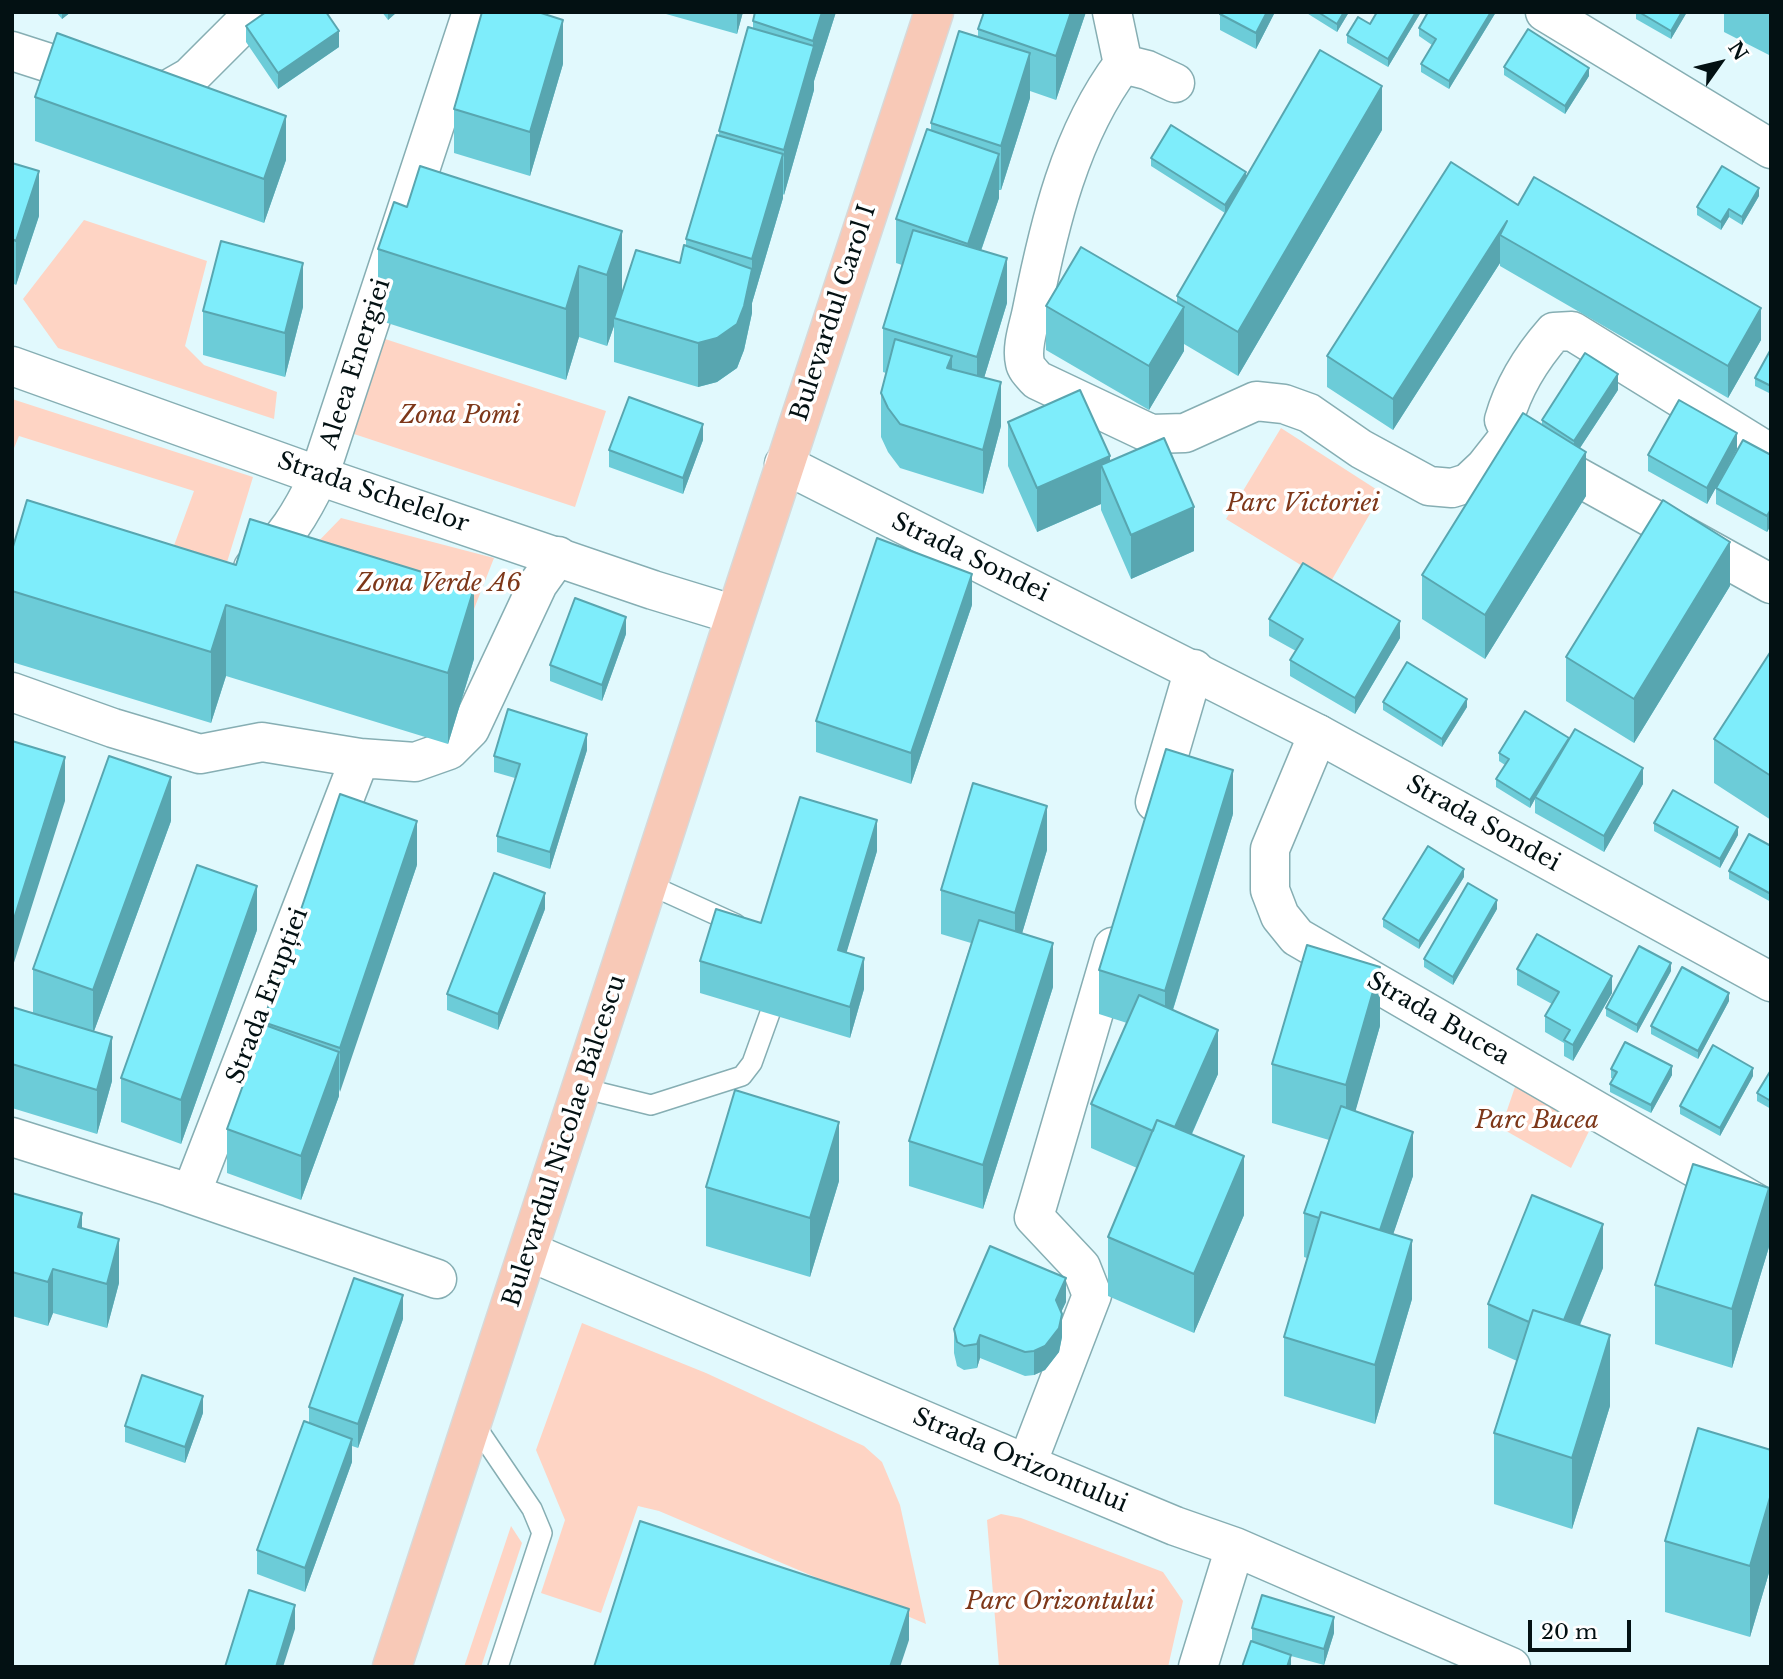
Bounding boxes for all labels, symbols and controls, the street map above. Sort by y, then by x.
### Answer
north arrow [1685,28,1755,98]
text: N [1723,37,1752,65]
street label: Bulevardul Carol I [785,201,883,425]
street label: Aleea Energiei [315,275,397,453]
park label: Zona Pomi [399,402,521,430]
street label: Strada Schelelor [273,447,473,539]
park label: Parc Victoriei [1226,490,1380,518]
street label: Strada Sondei [887,507,1053,609]
park label: Zona Verde A6 [357,570,521,598]
street label: Strada Sondei [1401,770,1565,878]
street label: Strada Erupției [221,904,315,1088]
street label: Strada Bucea [1362,967,1514,1071]
street label: Bulevardul Nicolae Bălcescu [498,971,632,1311]
park label: Parc Bucea [1475,1107,1599,1135]
street label: Strada Orizontului [908,1403,1132,1519]
park label: Parc Orizontului [965,1588,1155,1616]
scale bar [1531,1606,1634,1650]
text: 20 m [1541,1619,1598,1645]

